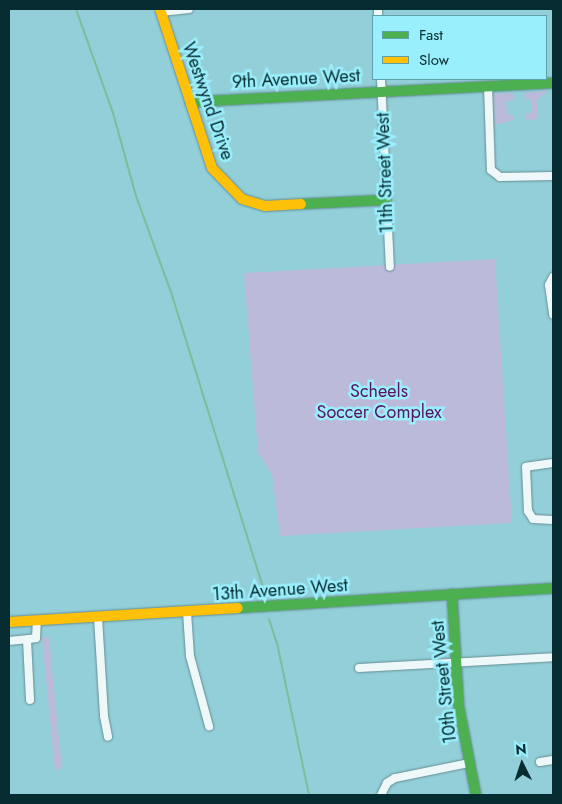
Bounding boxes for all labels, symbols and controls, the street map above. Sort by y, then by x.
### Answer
legend [372,15,547,80]
text: Fast [419,24,443,46]
street label: Westwynd Drive [178,39,238,163]
text: Slow [419,49,449,71]
street label: 9th Avenue West [231,65,361,93]
street label: 11th Street West [372,112,398,234]
park label: Scheels Soccer Complex [317,381,441,424]
street label: 13th Avenue West [212,574,348,606]
street label: 10th Street West [427,619,461,745]
north arrow [497,739,547,789]
text: N [515,739,527,759]

